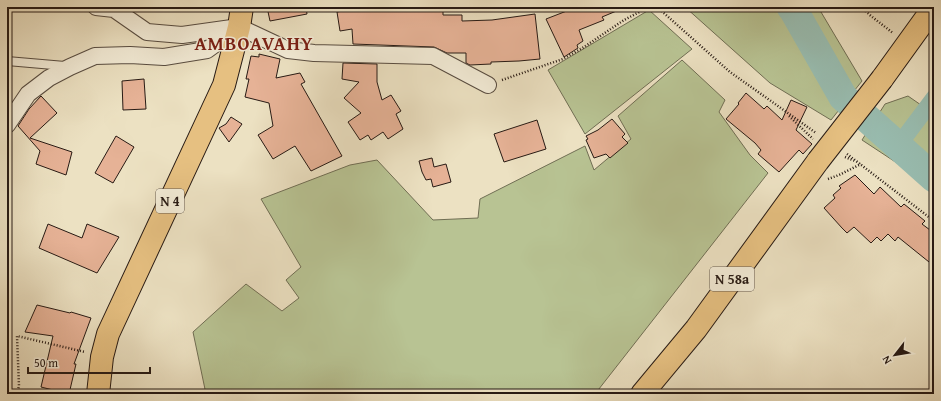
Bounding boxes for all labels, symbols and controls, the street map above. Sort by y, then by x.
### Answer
district label: AMBOAVAHY [194,29,314,57]
road number: N 4 [156,189,184,213]
road number: N 58a [710,267,754,291]
north arrow [875,335,915,375]
scale bar [28,349,150,375]
text: N [877,352,895,367]
text: 50 m [34,354,58,371]

